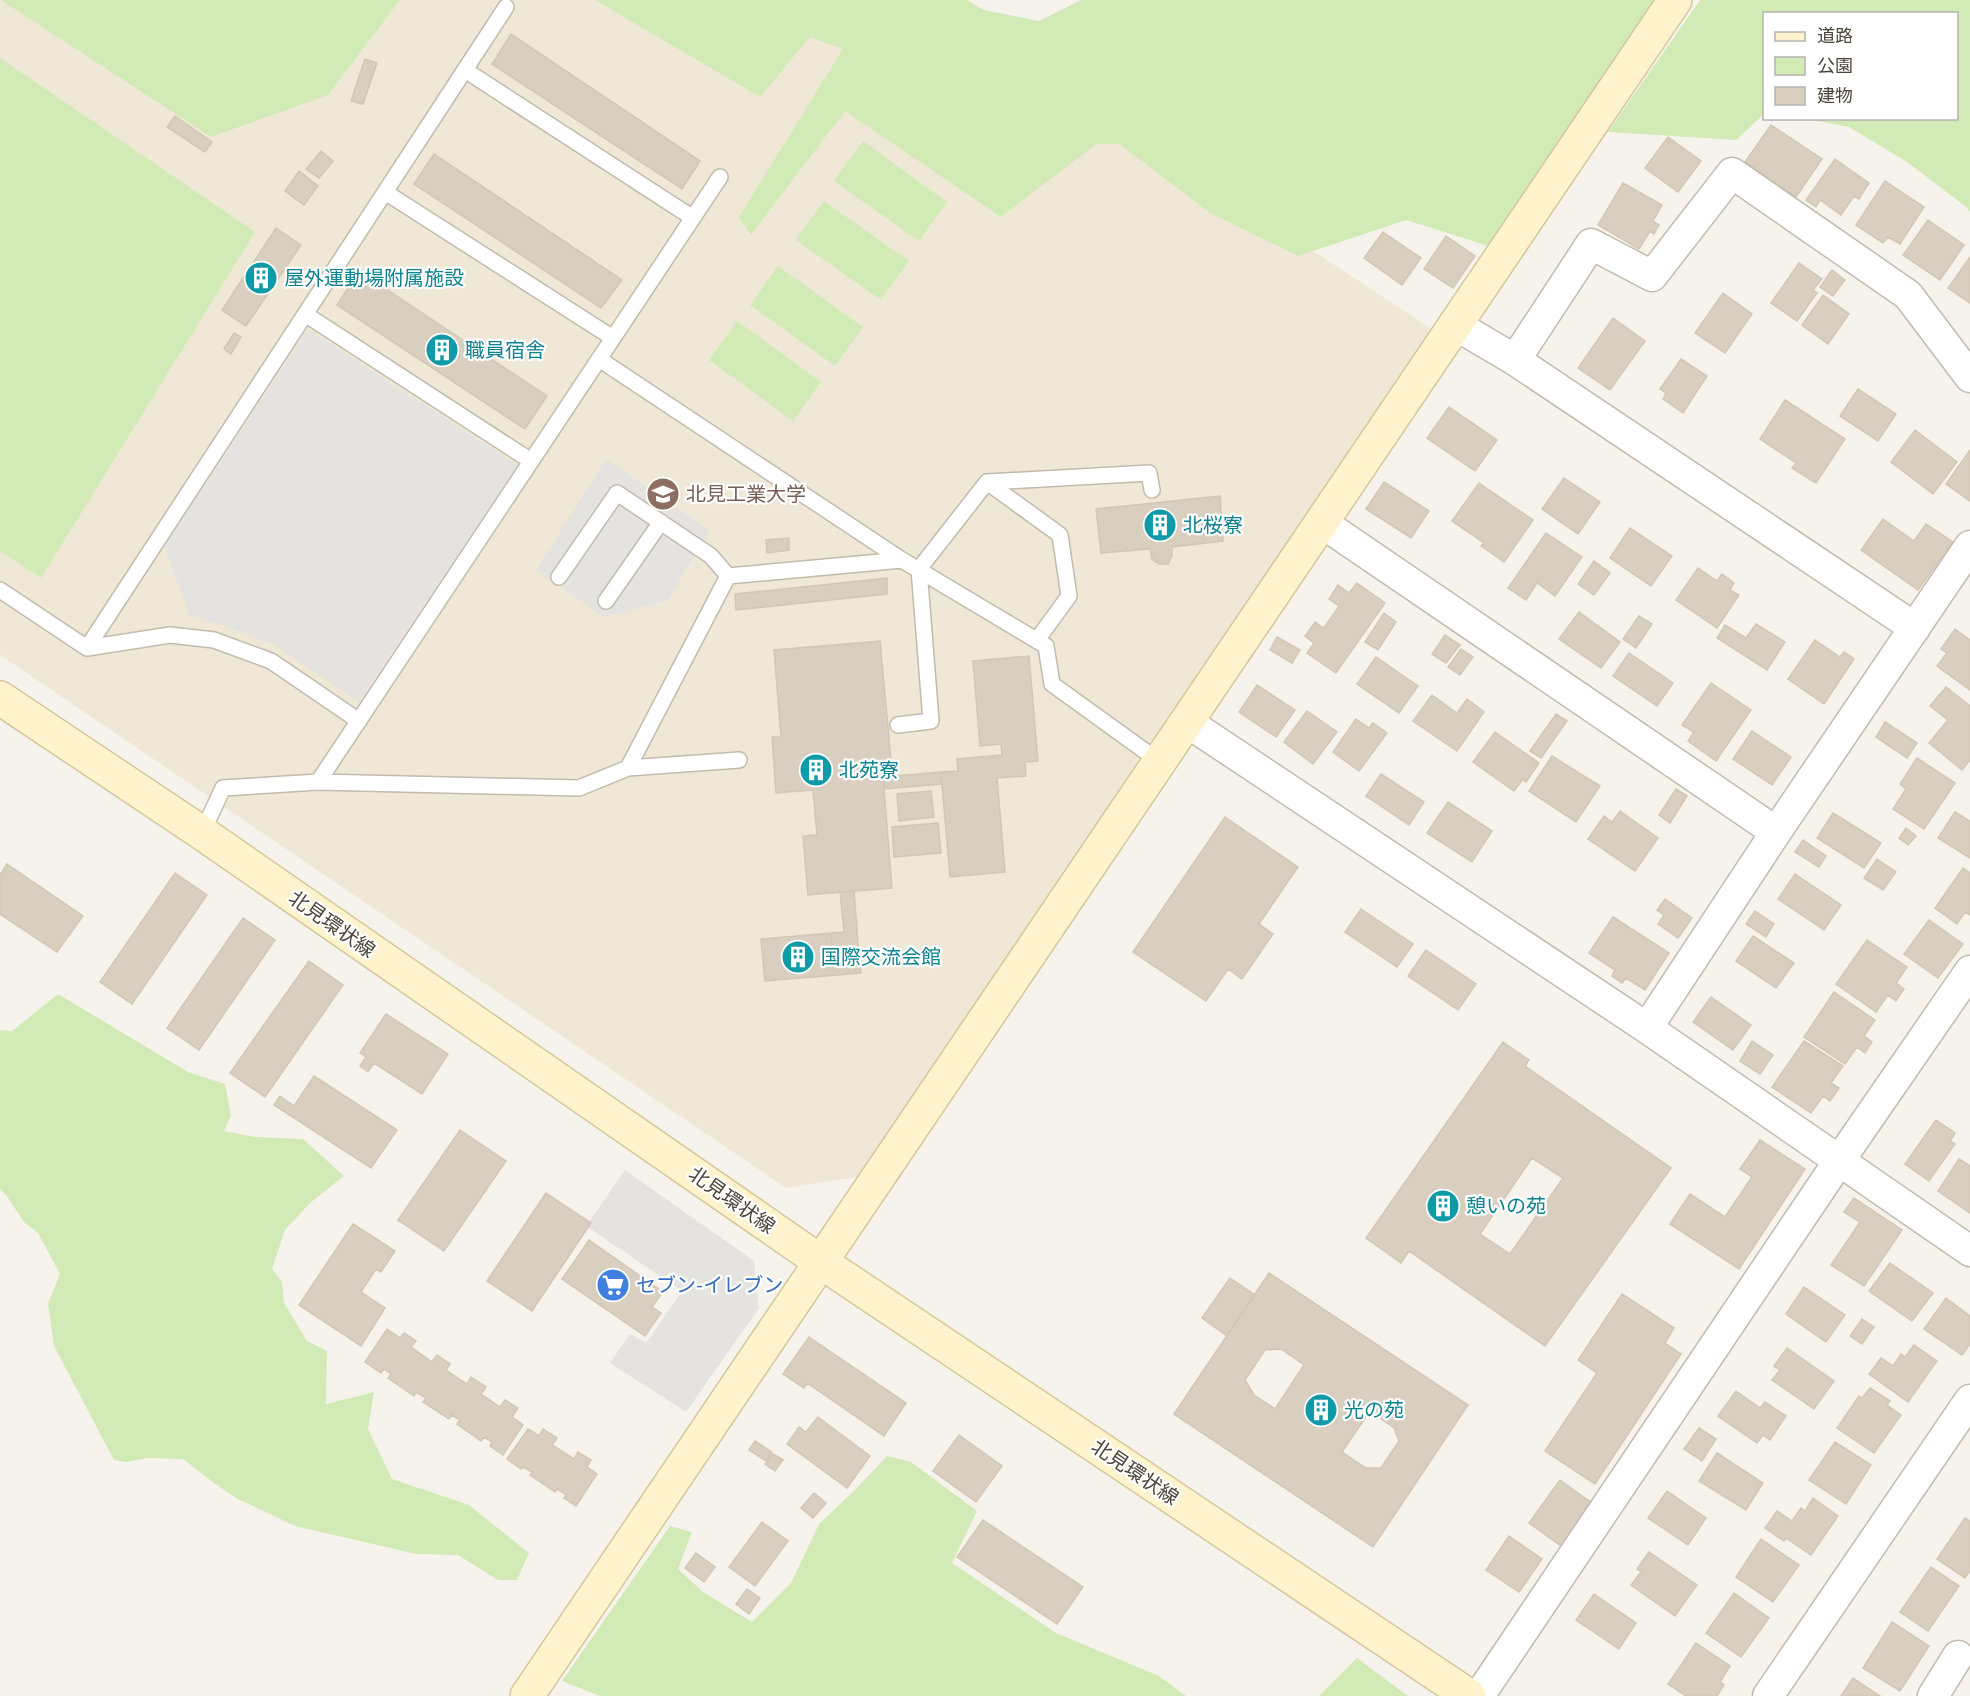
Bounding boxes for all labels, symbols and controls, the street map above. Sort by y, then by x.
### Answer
legend [1763,12,1958,120]
text: 道路 [1817,24,1853,47]
text: 公園 [1817,54,1853,77]
text: 建物 [1817,84,1853,107]
building icon: 屋外運動場附属施設 [243,260,279,296]
place label: 屋外運動場附属施設 [284,265,464,291]
building icon: 職員宿舎 [424,332,460,368]
place label: 職員宿舎 [465,337,545,363]
school or university icon: 北見工業大学 [645,476,681,512]
place label: 北見工業大学 [686,481,806,507]
building icon: 北桜寮 [1142,507,1178,543]
place label: 北桜寮 [1183,512,1243,538]
building icon: 北苑寮 [798,752,834,788]
place label: 北苑寮 [839,757,899,783]
street label: 北見環状線 [284,885,380,963]
building icon: 国際交流会館 [780,939,816,975]
place label: 国際交流会館 [821,944,941,970]
street label: 北見環状線 [684,1161,780,1239]
building icon: 憩いの苑 [1425,1188,1461,1224]
place label: 憩いの苑 [1466,1193,1546,1219]
supermarket icon: セブン-イレブン [595,1267,631,1303]
place label: セブン-イレブン [636,1272,783,1298]
building icon: 光の苑 [1303,1392,1339,1428]
place label: 光の苑 [1344,1397,1404,1423]
street label: 北見環状線 [1086,1433,1184,1511]

